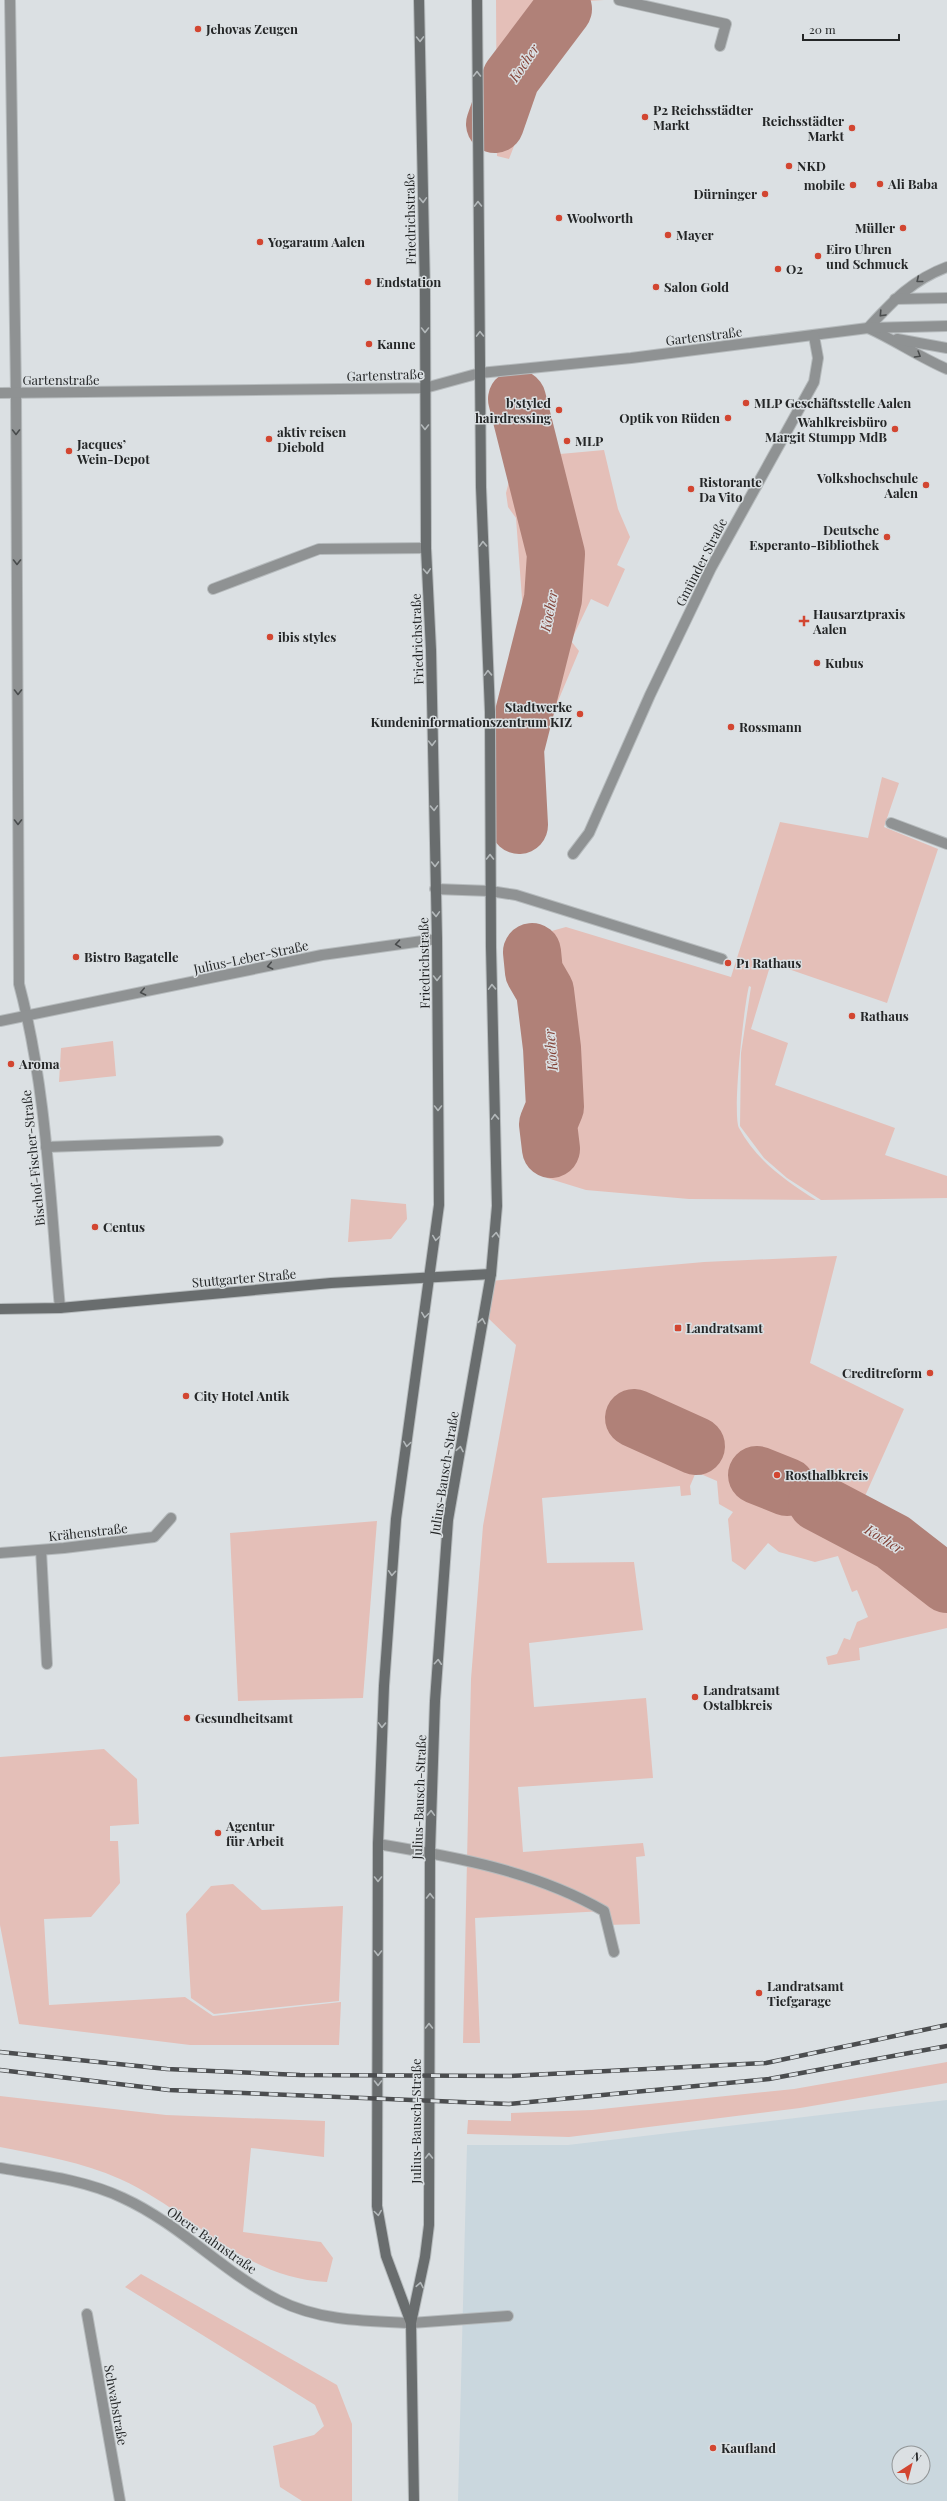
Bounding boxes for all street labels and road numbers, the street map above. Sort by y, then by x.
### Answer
street label: Friedrichstraße [400,173,419,265]
street label: Gartenstraße [665,322,744,349]
street label: Gartenstraße [346,365,424,384]
street label: Gartenstraße [22,371,100,388]
street label: Gmünder Straße [671,514,730,609]
street label: Friedrichstraße [406,593,427,685]
street label: Friedrichstraße [414,917,433,1009]
street label: Julius-Leber-Straße [191,936,310,977]
street label: Bischof-Fischer-Straße [17,1089,48,1227]
street label: Stuttgarter Straße [191,1264,297,1291]
street label: Julius-Bausch-Straße [425,1409,462,1537]
street label: Krähenstraße [47,1519,129,1544]
street label: Julius-Bausch-Straße [408,1734,429,1861]
street label: Julius-Bausch-Straße [407,2058,424,2185]
street label: Obere Bahnstraße [164,2202,261,2277]
street label: Schwabstraße [101,2363,132,2447]

